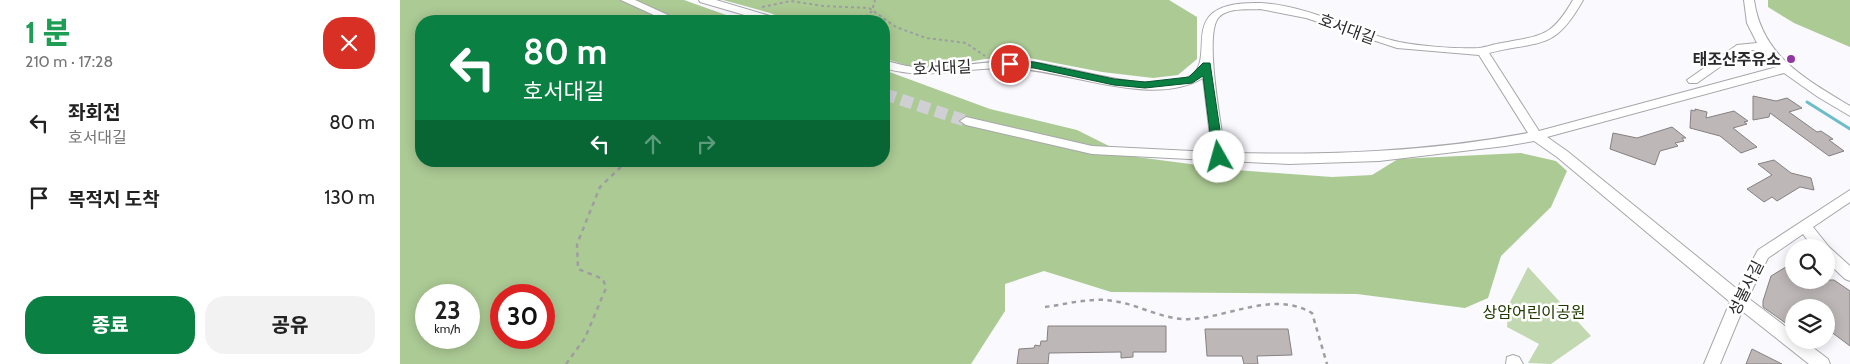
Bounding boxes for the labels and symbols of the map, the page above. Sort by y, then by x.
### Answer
street label: 호서대길 [1316,10,1378,48]
pin [989,43,1031,85]
place label: 태조산주유소 [1693,50,1781,69]
marker: 태조산주유소 [1785,53,1797,65]
street label: 호서대길 [912,57,972,79]
position arrow [1192,130,1244,182]
street label: 성불사길 [1725,257,1767,319]
speed limit sign: 30 [490,284,555,349]
park label: 상암어린이공원 [1482,303,1586,322]

